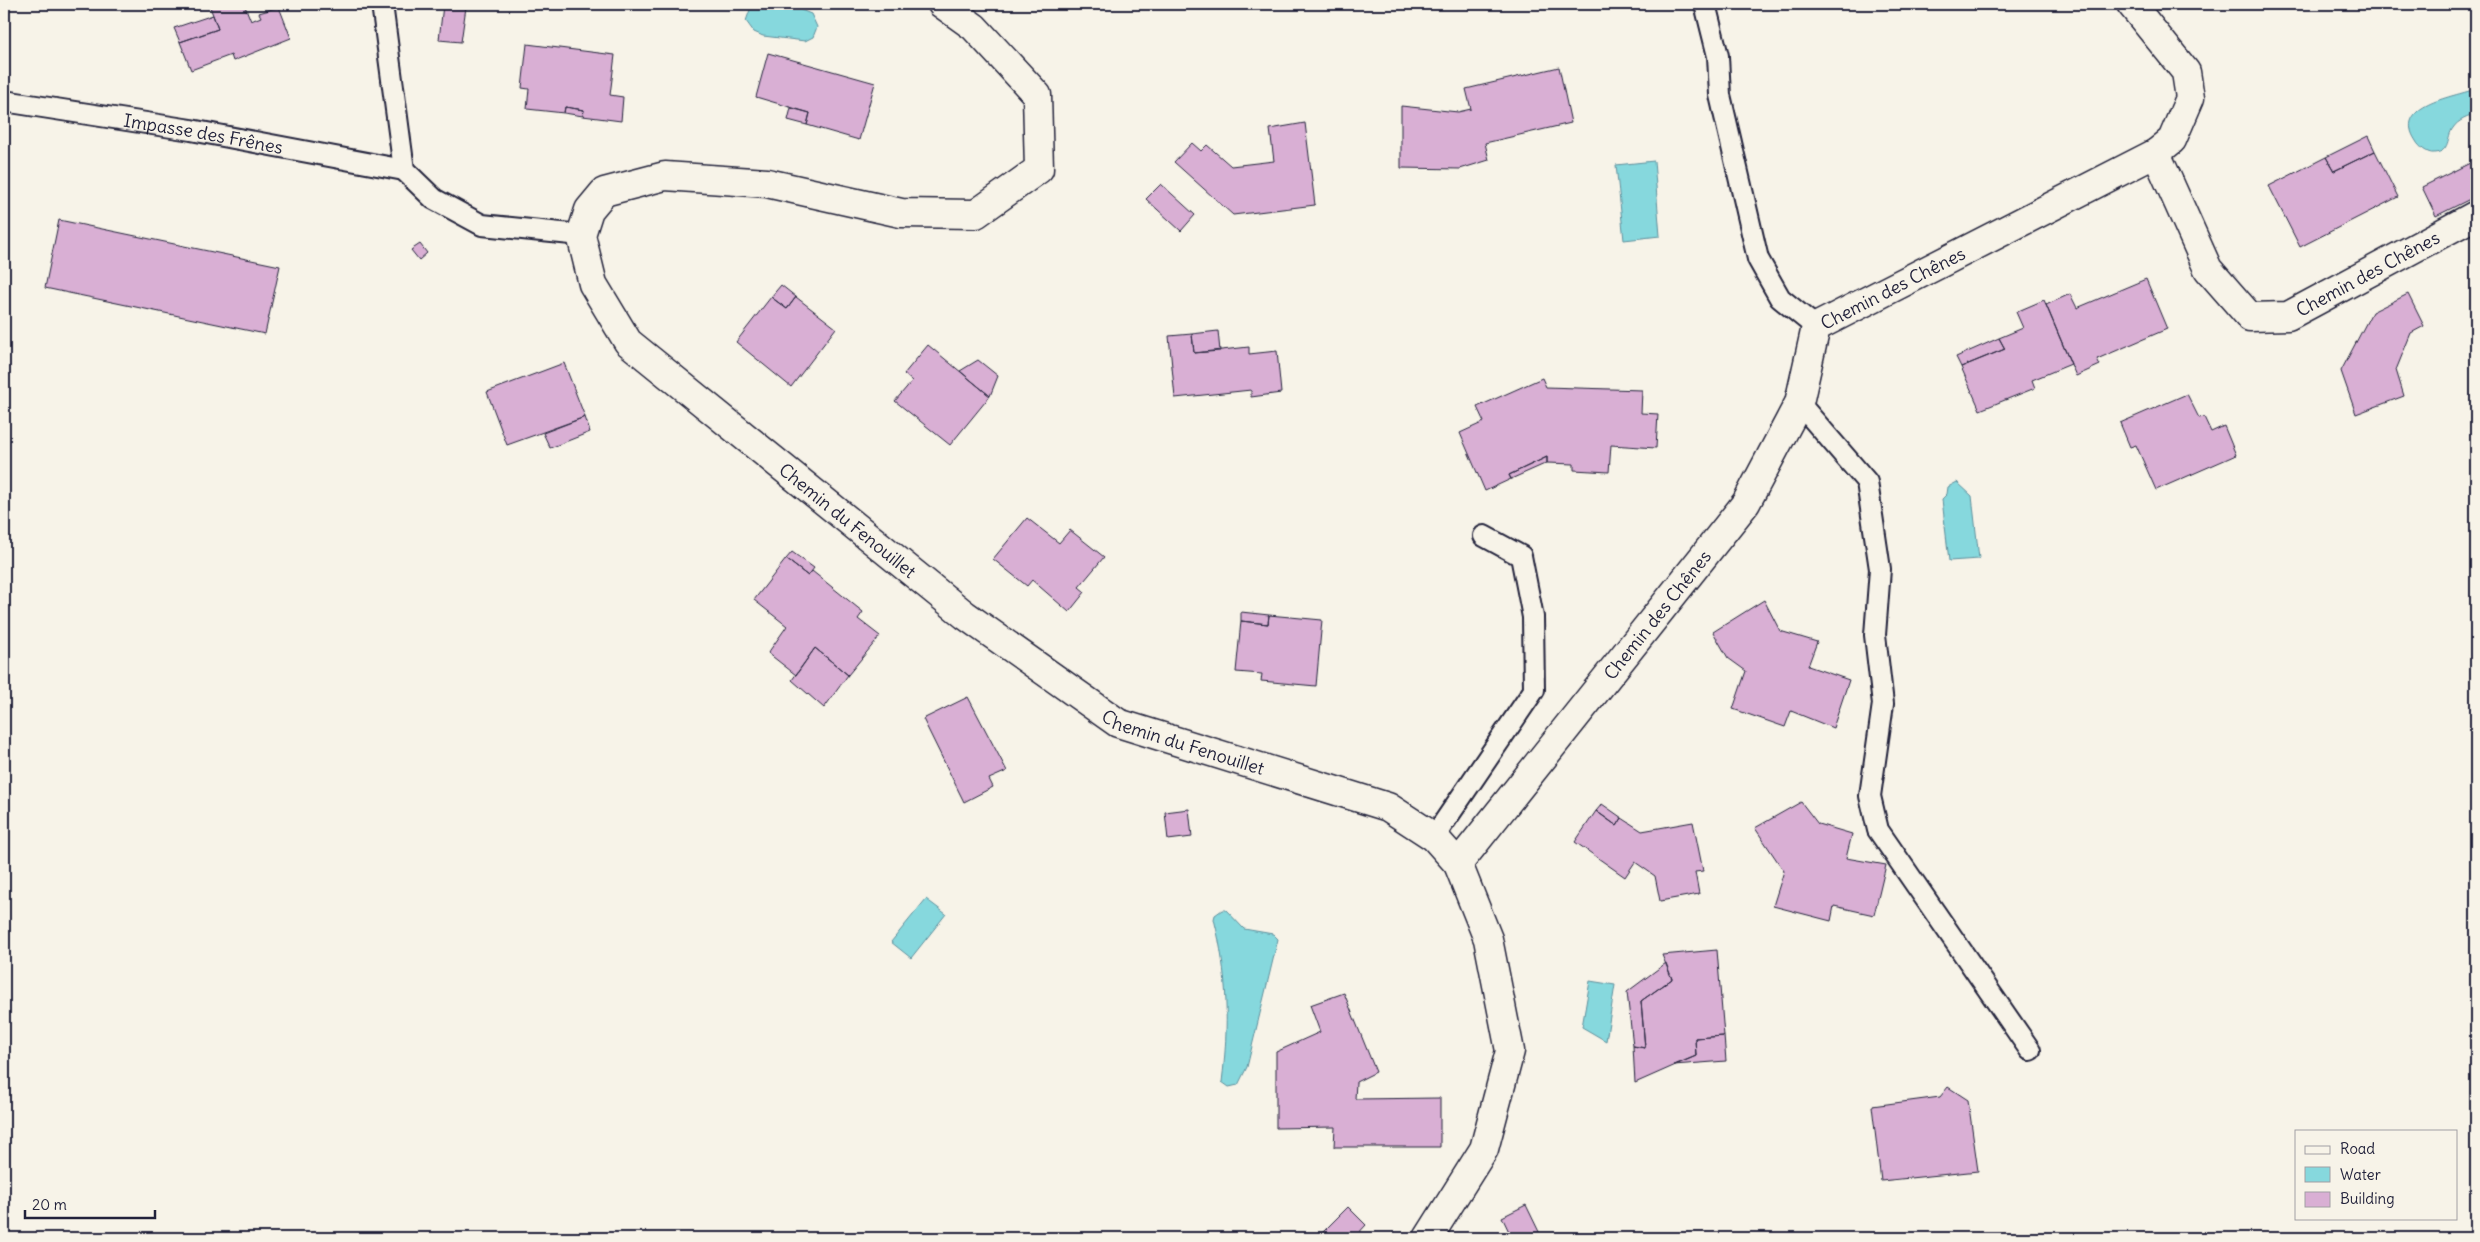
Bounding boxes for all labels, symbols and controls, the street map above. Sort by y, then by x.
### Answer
street label: Impasse des Frênes [122,108,285,159]
street label: Chemin des Chênes [2292,225,2443,321]
street label: Chemin des Chênes [1816,241,1969,334]
street label: Chemin du Fenouillet [775,458,921,582]
street label: Chemin des Chênes [1598,545,1716,684]
street label: Chemin du Fenouillet [1098,704,1267,779]
legend [2295,1130,2458,1220]
text: Road [2340,1139,2375,1158]
text: Water [2340,1165,2381,1184]
scale bar [25,1187,155,1219]
text: Building [2340,1189,2395,1208]
text: 20 m [32,1195,67,1214]

